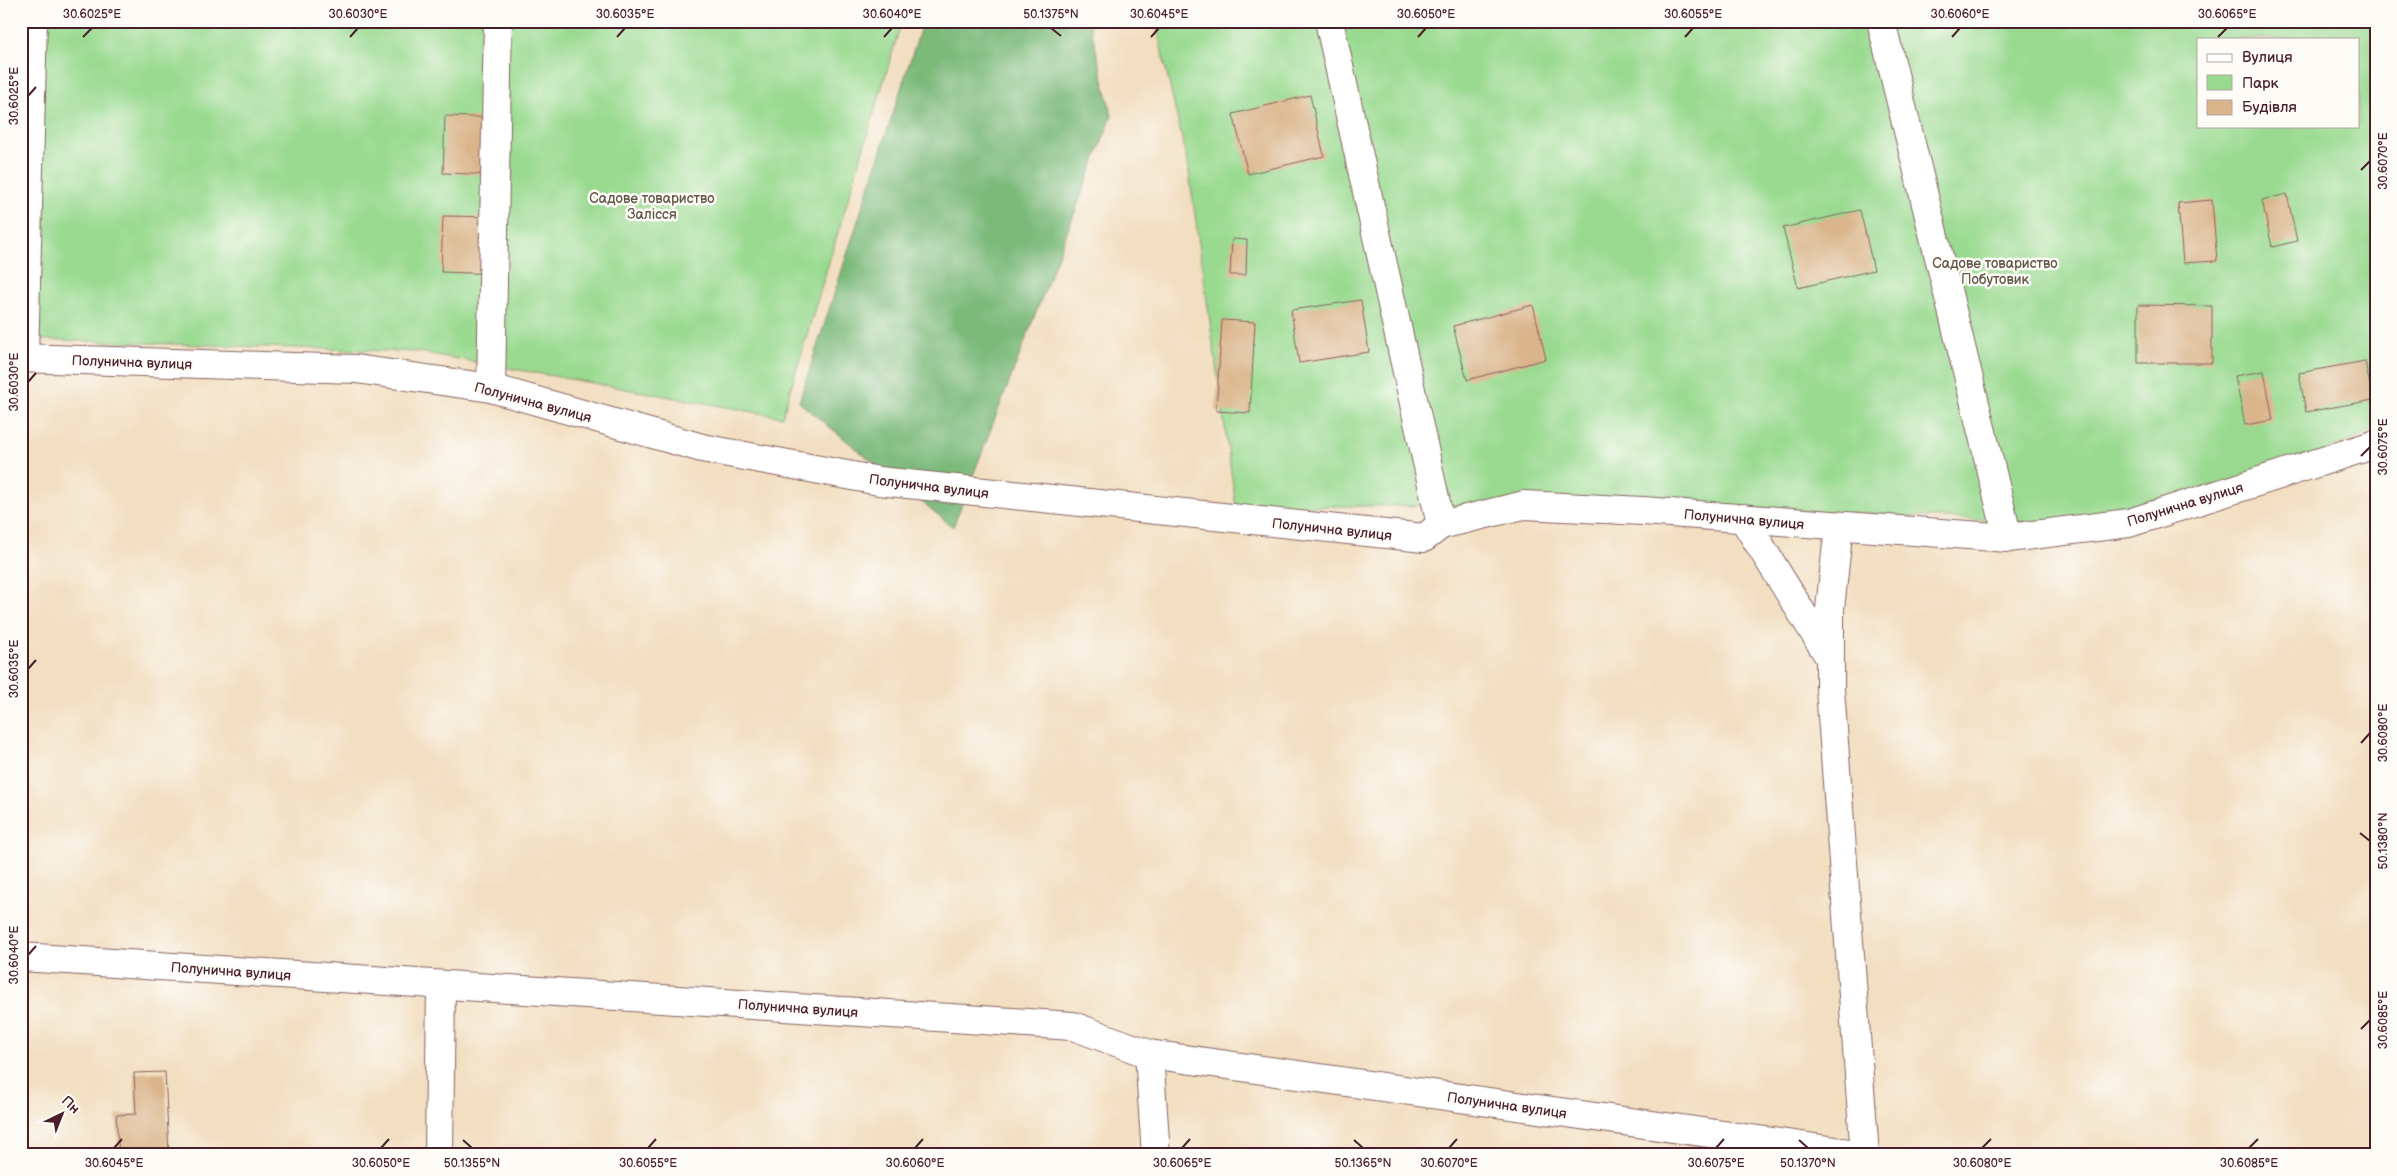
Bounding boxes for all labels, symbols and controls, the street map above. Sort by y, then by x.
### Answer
text: 30.6025°E [63,7,121,22]
text: 30.6030°E [328,7,388,22]
text: 30.6035°E [596,7,654,22]
text: 30.6040°E [863,7,922,22]
text: 50.1375°N [1023,7,1079,22]
text: 30.6045°E [1130,7,1188,22]
text: 30.6050°E [1397,7,1455,22]
text: 30.6055°E [1664,7,1722,22]
text: 30.6060°E [1931,7,1990,22]
text: 30.6065°E [2198,7,2256,22]
legend [2197,38,2360,128]
text: Вулиця [2242,48,2293,67]
text: 30.6025°E [7,67,22,125]
text: Парк [2242,74,2279,93]
text: Будівля [2242,98,2297,117]
text: 30.6070°E [2376,132,2391,190]
park label: Садове товариство Залісся [589,190,715,223]
park label: Садове товариство Побутовик [1932,255,2058,288]
text: 30.6030°E [7,352,22,412]
street label: Полунична вулиця [71,352,193,373]
street label: Полунична вулиця [472,379,594,426]
text: 30.6075°E [2376,418,2391,476]
street label: Полунична вулиця [868,471,990,502]
street label: Полунична вулиця [2125,479,2245,530]
street label: Полунична вулиця [1683,506,1805,533]
street label: Полунична вулиця [1271,515,1393,544]
text: 30.6035°E [7,640,22,698]
text: 30.6080°E [2376,704,2391,762]
text: 50.1380°N [2376,813,2391,869]
text: 30.6040°E [7,925,22,984]
street label: Полунична вулиця [170,959,292,984]
text: 30.6085°E [2376,991,2391,1049]
street label: Полунична вулиця [737,996,859,1021]
north arrow [38,1088,88,1138]
street label: Полунична вулиця [1446,1089,1568,1122]
text: Пн [58,1092,83,1117]
text: 30.6045°E [85,1156,143,1171]
text: 30.6050°E [352,1156,410,1171]
text: 50.1355°N [444,1156,500,1171]
text: 30.6055°E [619,1156,677,1171]
text: 30.6060°E [886,1156,945,1171]
text: 30.6065°E [1153,1156,1211,1171]
text: 50.1365°N [1335,1156,1391,1171]
text: 30.6070°E [1420,1156,1478,1171]
text: 30.6075°E [1687,1156,1745,1171]
text: 50.1370°N [1780,1156,1836,1171]
text: 30.6080°E [1953,1156,2011,1171]
text: 30.6085°E [2220,1156,2278,1171]

